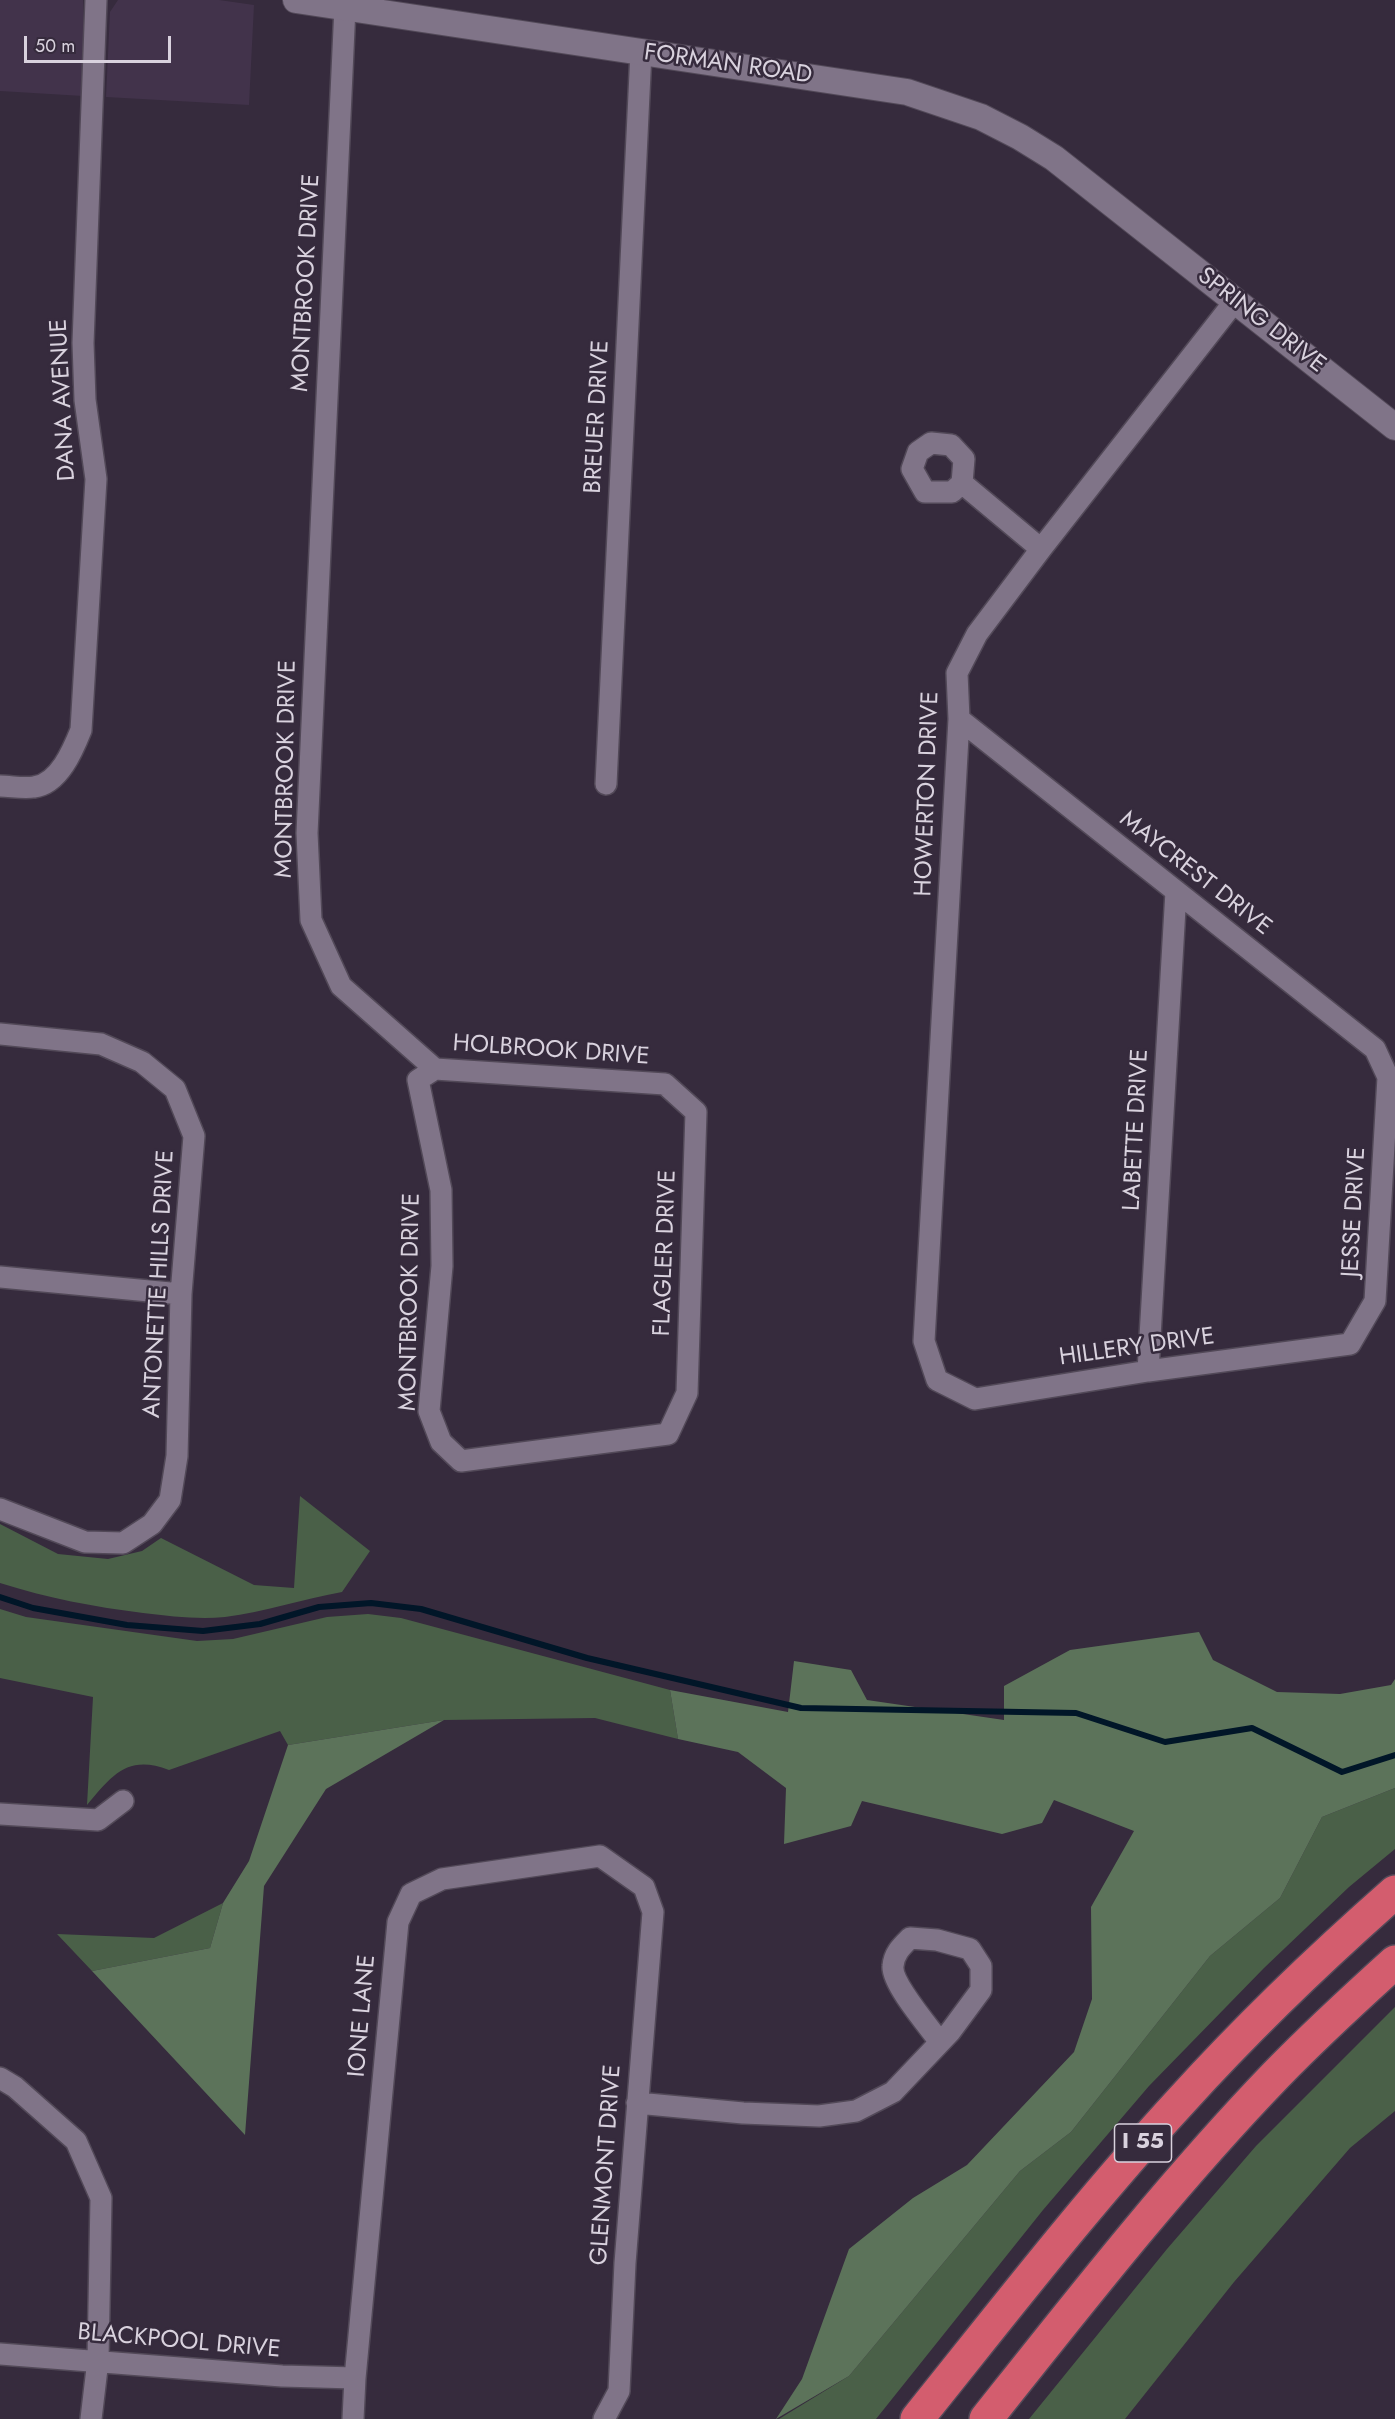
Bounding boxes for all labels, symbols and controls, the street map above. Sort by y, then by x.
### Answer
scale bar [27,24,174,62]
text: 50 m [35,33,75,59]
street label: FORMAN ROAD [642,39,814,91]
street label: MONTBROOK DRIVE [287,173,327,393]
street label: SPRING DRIVE [1191,262,1331,380]
street label: DANA AVENUE [45,318,83,482]
street label: BREUER DRIVE [580,340,616,494]
street label: MONTBROOK DRIVE [271,660,303,878]
street label: HOWERTON DRIVE [910,691,946,897]
street label: MAYCREST DRIVE [1113,806,1277,942]
street label: HOLBROOK DRIVE [452,1030,650,1072]
street label: LABETTE DRIVE [1118,1048,1156,1212]
street label: JESSE DRIVE [1337,1146,1373,1278]
street label: ANTONETTE HILLS DRIVE [139,1149,181,1419]
street label: FLAGLER DRIVE [649,1169,683,1337]
street label: MONTBROOK DRIVE [395,1193,427,1411]
street label: HILLERY DRIVE [1057,1323,1217,1373]
street label: IONE LANE [343,1953,383,2079]
street label: GLENMONT DRIVE [586,2064,628,2266]
road number: I 55 [1114,2124,1172,2162]
street label: BLACKPOOL DRIVE [76,2319,282,2365]

